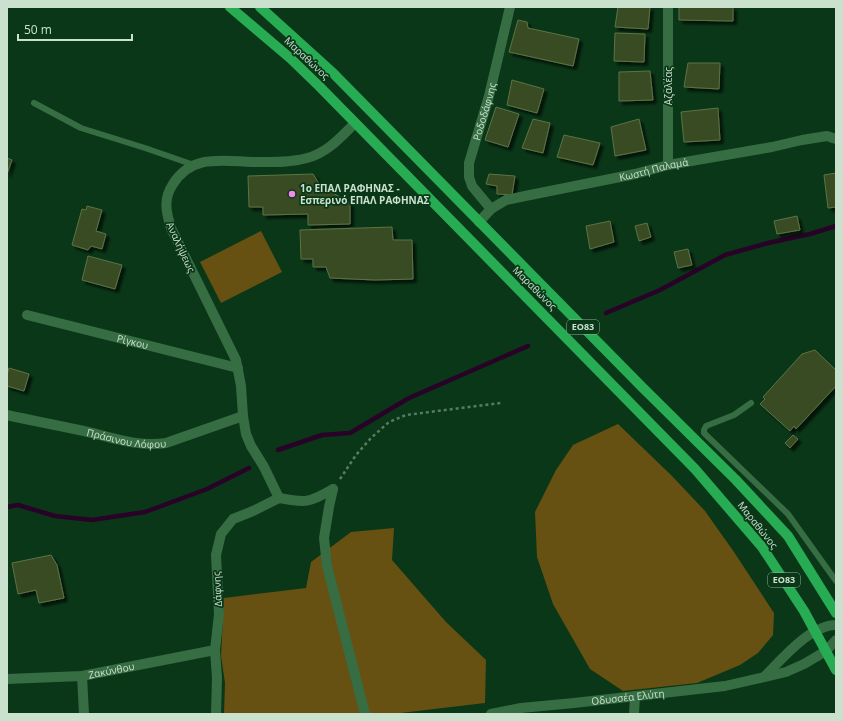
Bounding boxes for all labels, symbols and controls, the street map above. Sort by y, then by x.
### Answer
scale bar [18,16,132,42]
text: 50 m [24,21,52,38]
street label: Μαραθώνος [281,33,333,83]
street label: Αζαλέας [661,67,675,105]
street label: Ροδοδάφνης [469,81,499,142]
street label: Κωστή Παλαμά [618,155,689,184]
place label: 1ο ΕΠΑΛ ΡΑΦΗΝΑΣ - Εσπερινό ΕΠΑΛ ΡΑΦΗΝΑΣ [300,181,430,207]
marker: 1ο ΕΠΑΛ ΡΑΦΗΝΑΣ - Εσπερινό ΕΠΑΛ ΡΑΦΗΝΑΣ [287,189,297,199]
street label: Αναλήψεως [163,219,199,275]
street label: Μαραθώνος [510,263,560,313]
road number: ΕΟ83 [567,320,599,334]
street label: Ρίγκου [116,331,150,352]
street label: Πράσινου Λόφου [85,425,167,451]
street label: Μαραθώνος [735,498,782,552]
street label: Δάφνης [209,571,225,607]
road number: ΕΟ83 [768,573,800,587]
street label: Ζακύνθου [87,659,136,682]
street label: Οδυσσέα Ελύτη [590,686,665,708]

